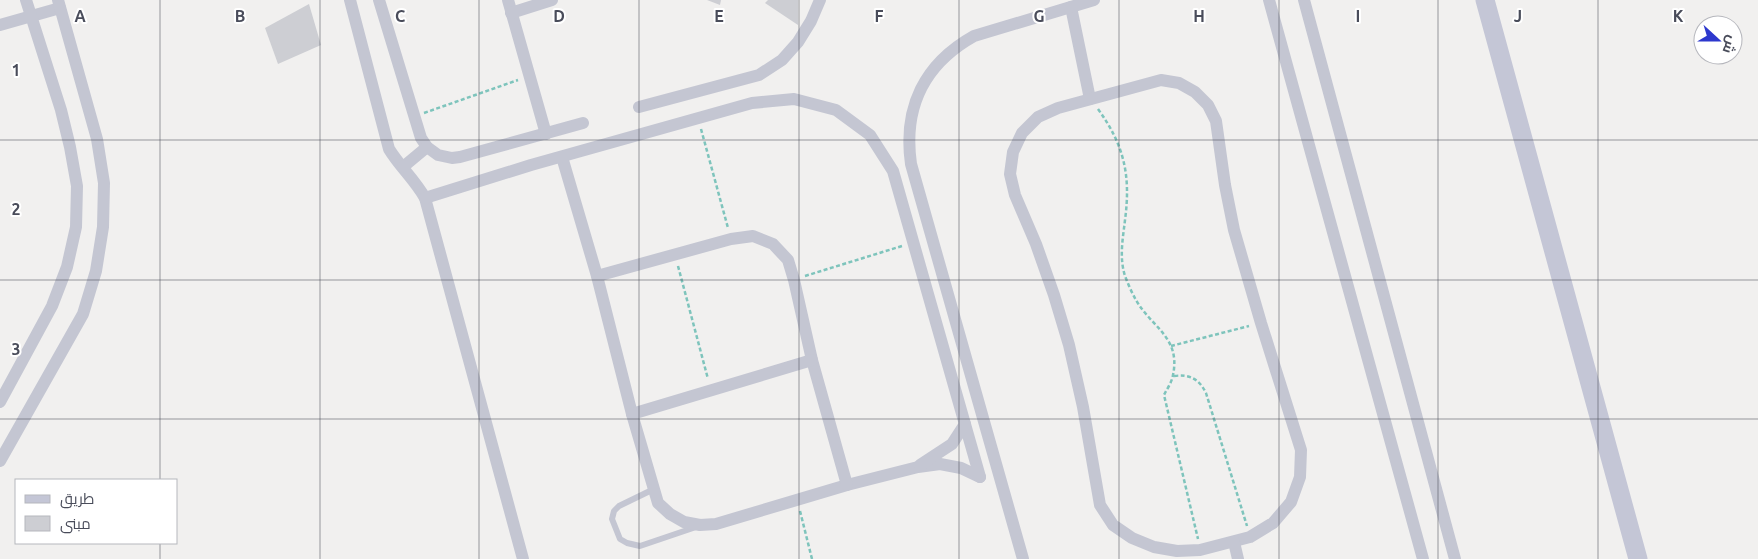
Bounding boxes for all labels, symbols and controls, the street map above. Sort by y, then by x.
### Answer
text: A [74,7,86,25]
text: B [235,7,245,25]
text: C [395,7,405,25]
text: D [553,7,565,25]
text: E [714,7,724,25]
text: F [875,7,884,25]
text: G [1033,7,1045,25]
text: H [1193,7,1205,25]
text: I [1356,7,1360,25]
text: J [1514,7,1522,25]
text: K [1673,7,1684,25]
north arrow [1693,15,1743,65]
text: ش [1719,33,1741,56]
text: 1 [11,61,21,79]
text: 2 [11,200,21,218]
text: 3 [11,340,21,358]
legend [15,479,178,544]
text: طريق [60,490,94,509]
text: مبنى [60,515,91,534]

